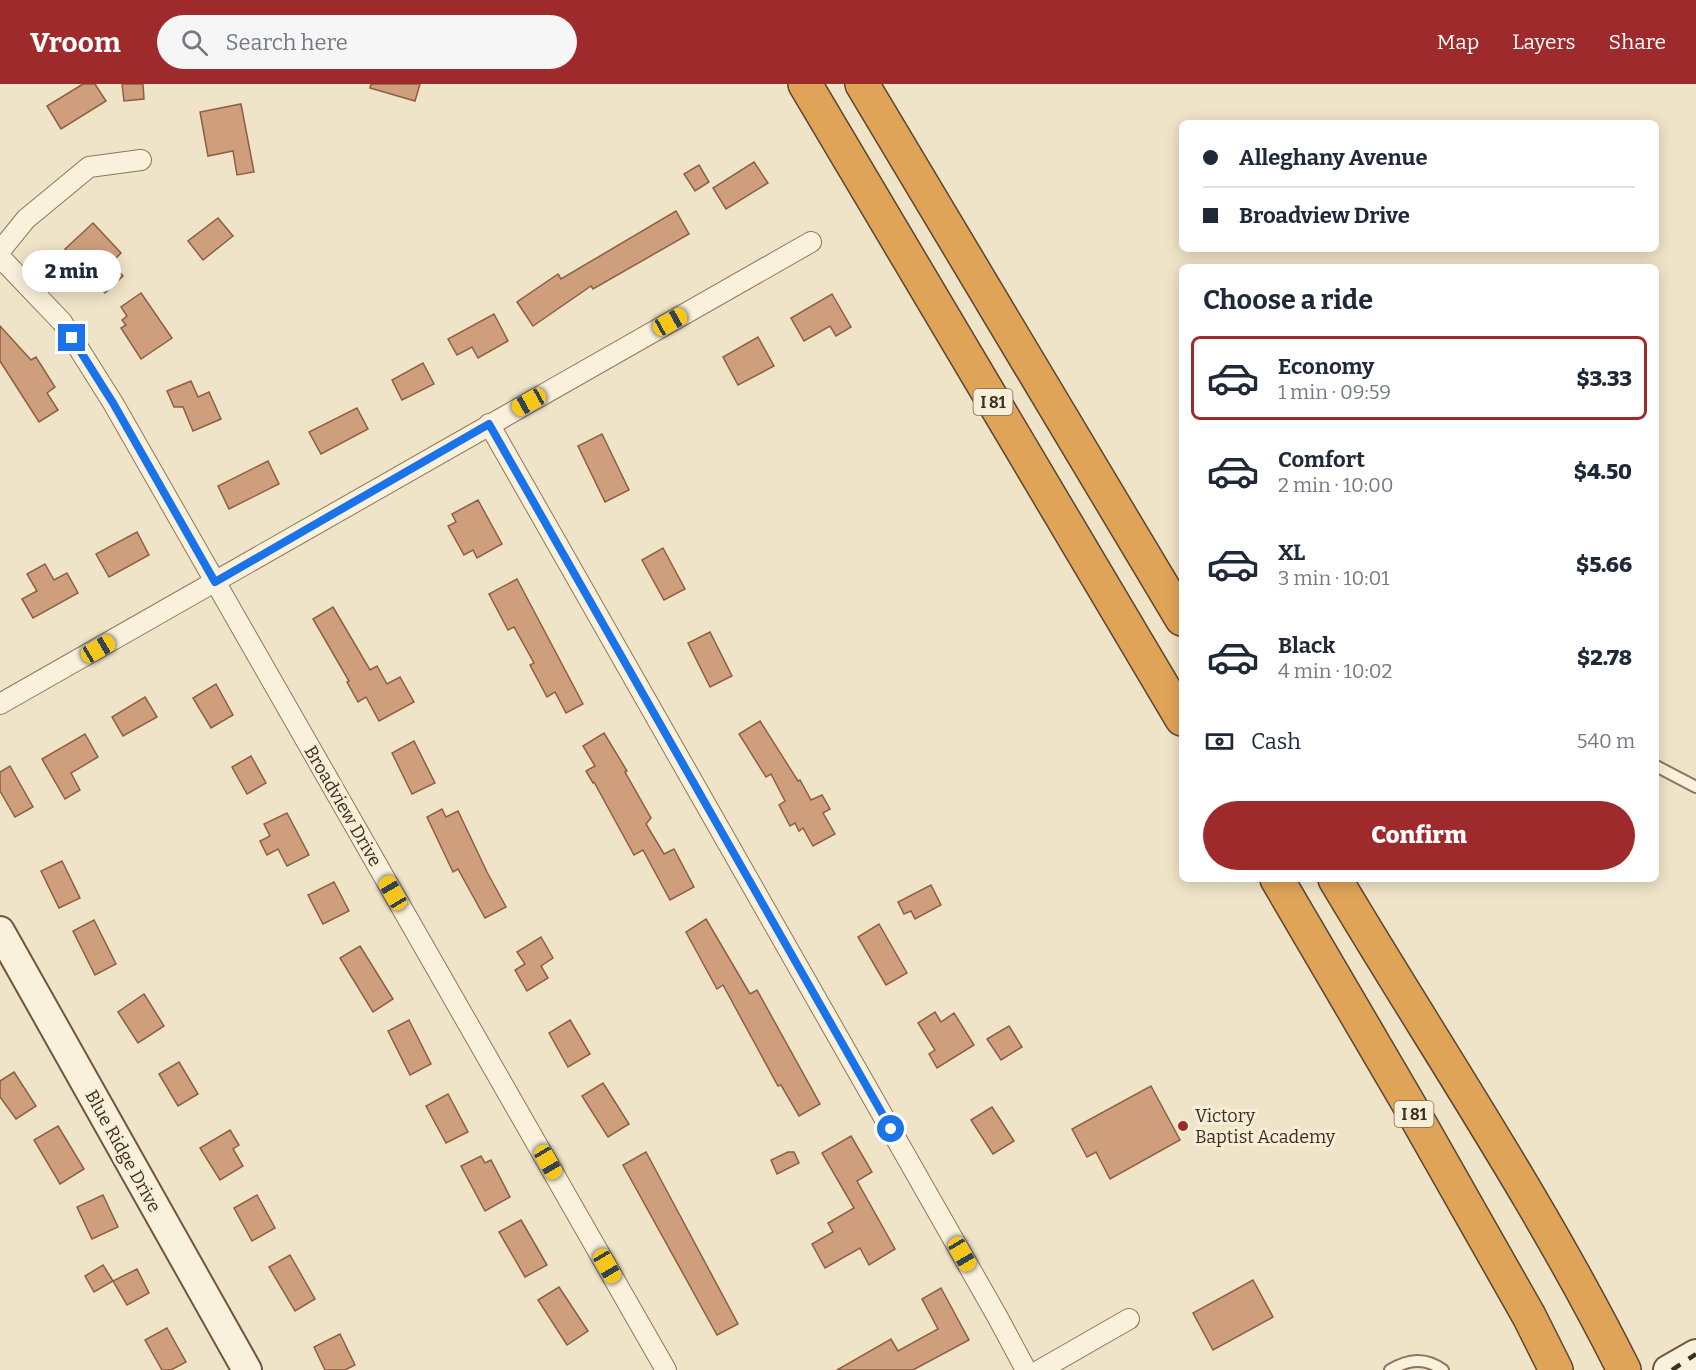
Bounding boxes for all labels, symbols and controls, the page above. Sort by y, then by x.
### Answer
search box [157,15,577,69]
text: Vroom [30,26,121,59]
icon: search [178,26,211,59]
text: Search here [226,29,348,56]
text: Map [1437,29,1479,55]
text: Layers [1512,29,1576,55]
text: Share [1609,29,1666,55]
text: Alleghany Avenue [1239,144,1428,171]
text: Broadview Drive [1239,202,1410,229]
callout: 2 min [22,251,122,293]
text: 2 min [45,259,98,283]
text: Choose a ride [1203,284,1373,316]
car [650,305,690,339]
route end [58,324,85,351]
icon: car [1206,351,1260,405]
text: Economy [1278,353,1374,380]
text: $3.33 [1576,365,1632,392]
text: 1 min · 09:59 [1278,380,1391,404]
car [509,385,549,419]
road number: I 81 [974,389,1012,415]
icon: car [1206,444,1260,498]
text: Comfort [1278,446,1365,473]
text: $4.50 [1574,458,1632,485]
text: 2 min · 10:00 [1278,473,1394,497]
icon: car [1206,537,1260,591]
text: XL [1278,539,1305,566]
text: $5.66 [1576,551,1632,578]
text: 3 min · 10:01 [1278,566,1389,590]
icon: car [1206,630,1260,684]
car [78,632,118,666]
text: Black [1278,632,1335,659]
text: $2.78 [1577,644,1632,671]
text: 4 min · 10:02 [1278,659,1392,683]
icon: cash [1203,725,1236,758]
text: Cash [1251,728,1301,755]
text: 540 m [1577,729,1635,753]
street label: Broadview Drive [299,742,387,870]
button: Confirm [1203,801,1635,870]
car [376,873,410,913]
street label: Blue Ridge Drive [80,1086,166,1216]
road number: I 81 [1394,1101,1434,1127]
place label: Victory Baptist Academy [1195,1105,1336,1148]
route start [877,1115,904,1142]
marker: Victory Baptist Academy [1176,1119,1190,1133]
car [531,1142,565,1182]
car [945,1234,979,1274]
car [590,1246,624,1286]

